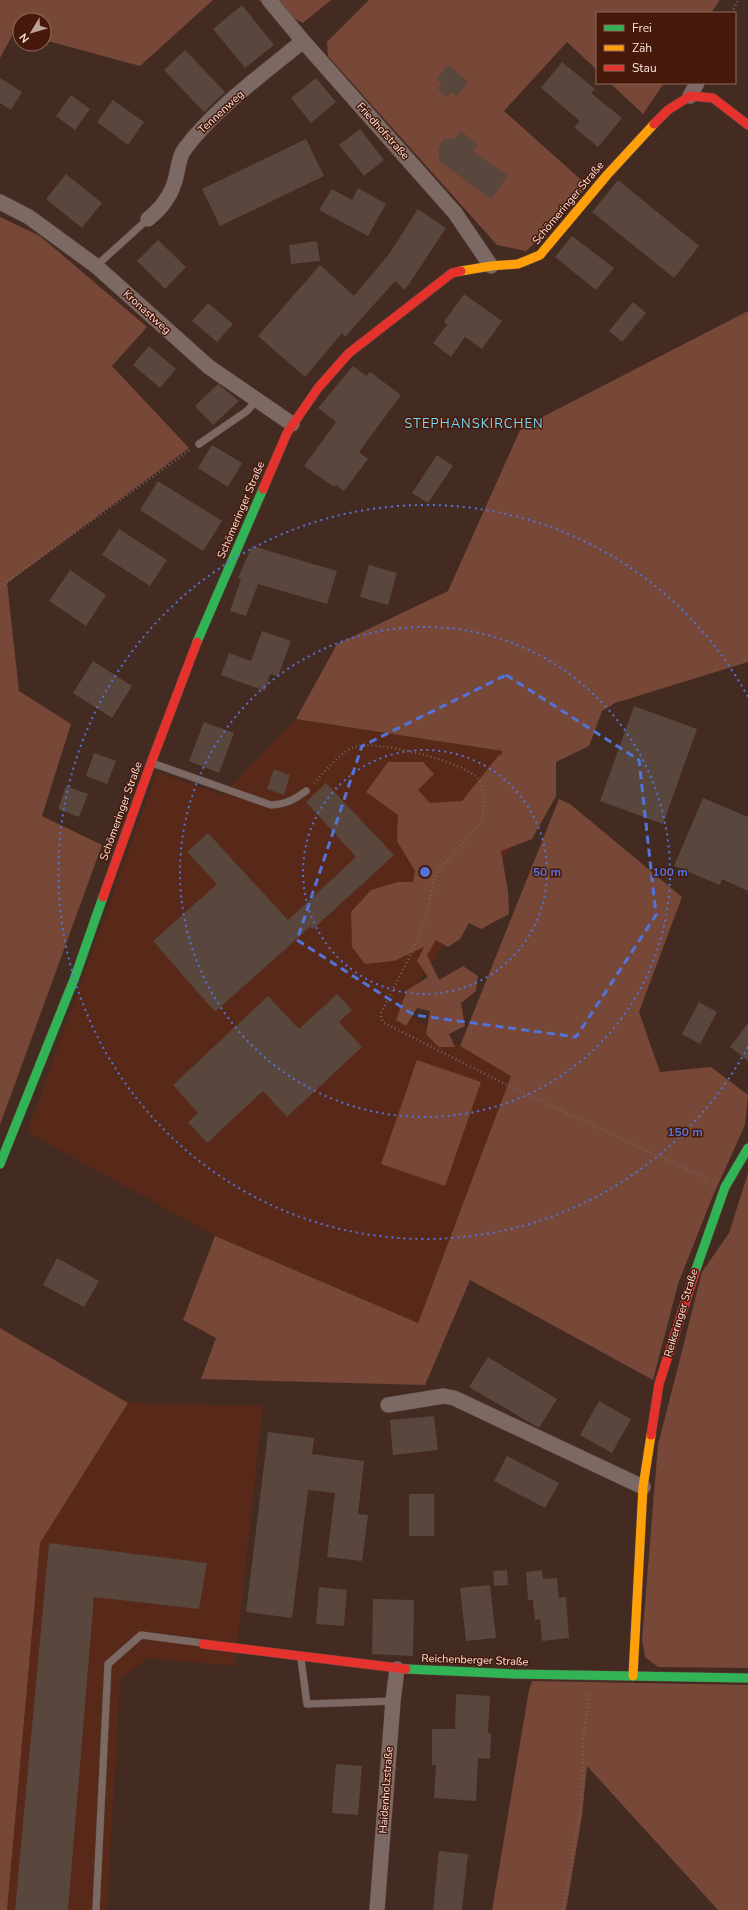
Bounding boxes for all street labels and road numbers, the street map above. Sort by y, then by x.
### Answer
street label: Tennenweg [195,87,247,137]
street label: Friedhofstraße [353,99,413,163]
street label: Schömeringer Straße [529,158,607,248]
street label: Kronastweg [120,286,174,338]
street label: Schömeringer Straße [214,459,268,561]
street label: Schömeringer Straße [96,759,146,863]
street label: Reikeringer Straße [660,1267,702,1359]
street label: Reichenberger Straße [421,1651,529,1669]
street label: Haidenholzstraße [375,1746,397,1834]

